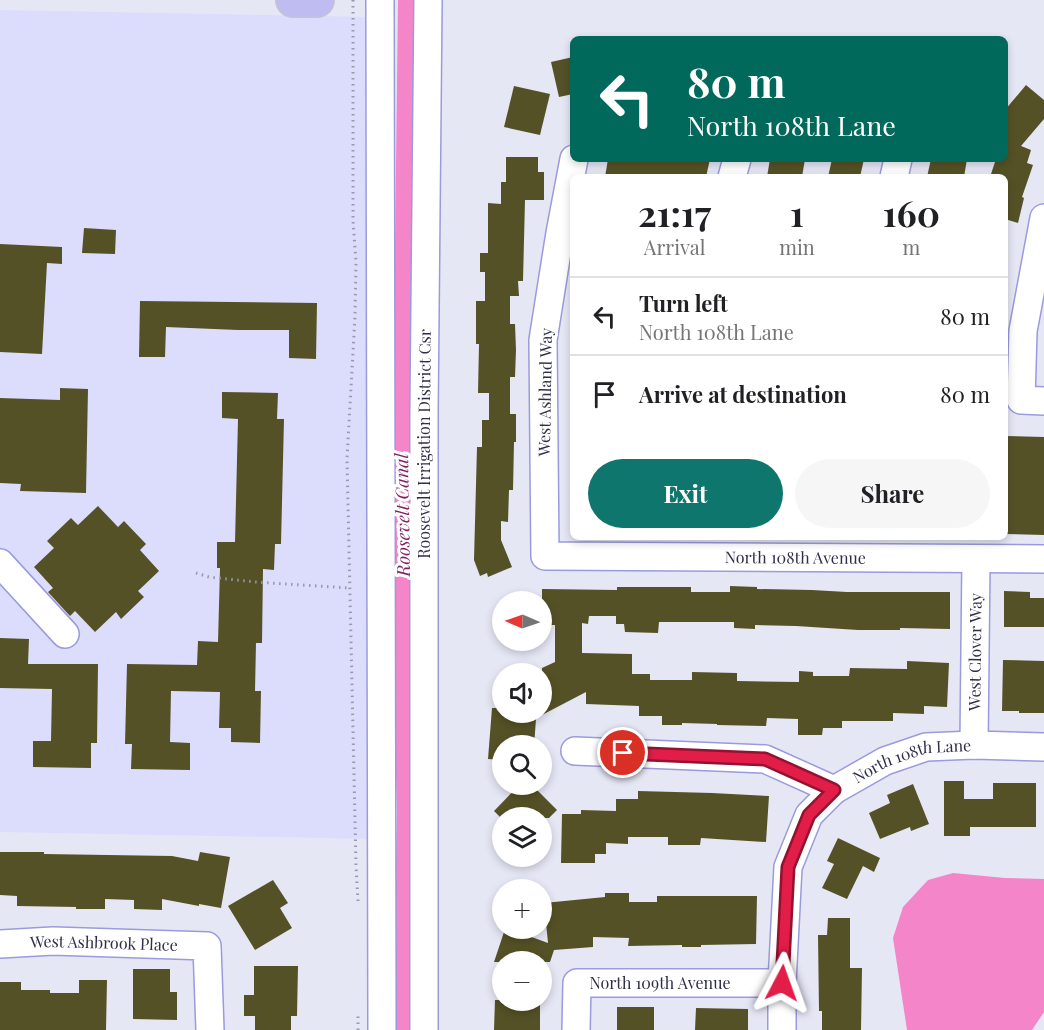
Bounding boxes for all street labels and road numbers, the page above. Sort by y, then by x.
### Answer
street label: West Ashland Way [533,328,556,457]
street label: Roosevelt Irrigation District Csr [413,329,435,559]
street label: North 108th Avenue [725,546,866,568]
street label: West Clover Way [963,593,986,712]
street label: North 108th Lane [849,734,972,787]
street label: West Ashbrook Place [29,930,178,955]
street label: North 109th Avenue [589,972,731,993]

